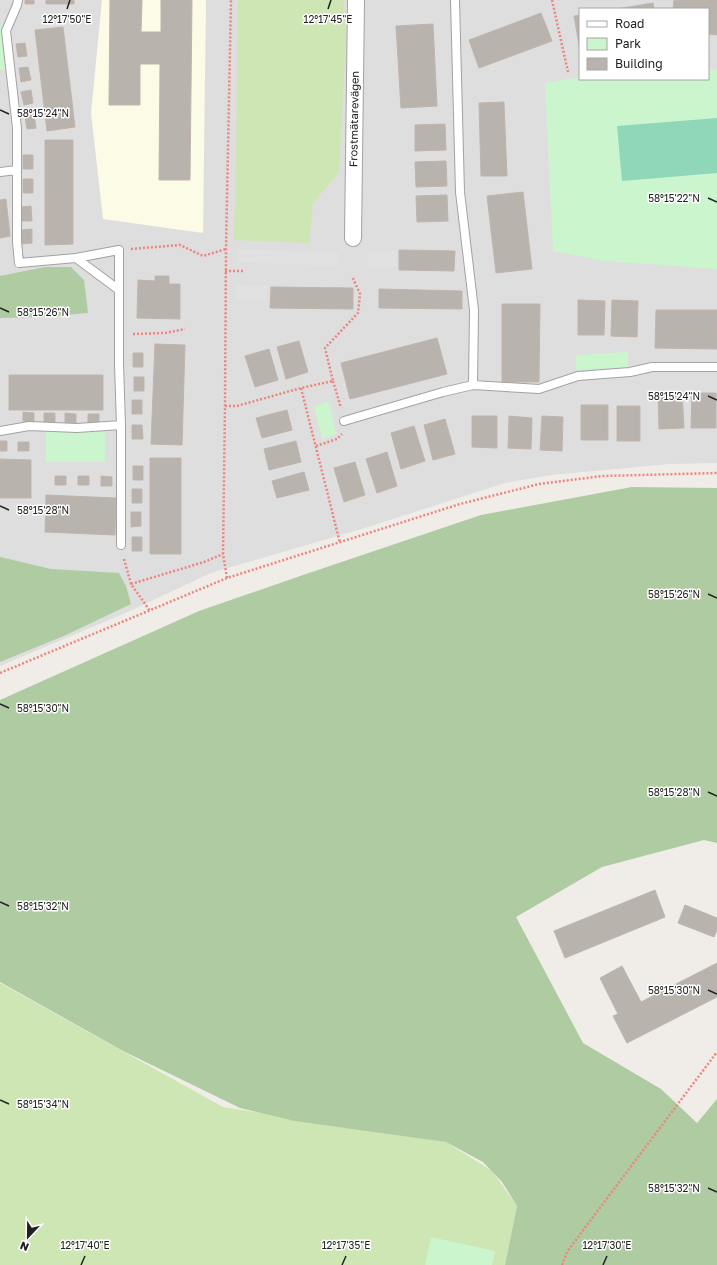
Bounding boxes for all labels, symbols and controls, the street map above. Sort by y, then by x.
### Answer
legend [579,8,709,80]
text: 12°17'50"E [43,13,91,25]
text: 12°17'45"E [304,13,352,25]
text: Road [615,16,644,31]
text: Park [615,36,641,51]
text: Building [615,56,663,71]
street label: Frostmätarevägen [346,71,361,167]
text: 58°15'24"N [17,107,69,119]
text: 58°15'22"N [648,192,700,204]
text: 58°15'26"N [17,306,69,318]
text: 58°15'24"N [648,390,700,402]
text: 58°15'28"N [17,504,69,516]
text: 58°15'26"N [648,588,700,600]
text: 58°15'30"N [17,702,69,714]
text: 58°15'28"N [648,786,700,798]
text: 58°15'32"N [17,900,69,912]
text: 58°15'30"N [648,984,700,996]
text: 58°15'34"N [17,1098,69,1110]
text: 58°15'32"N [648,1182,700,1194]
north arrow [8,1217,48,1257]
text: N [18,1239,30,1254]
text: 12°17'40"E [60,1239,110,1251]
text: 12°17'35"E [322,1239,370,1251]
text: 12°17'30"E [583,1239,631,1251]

